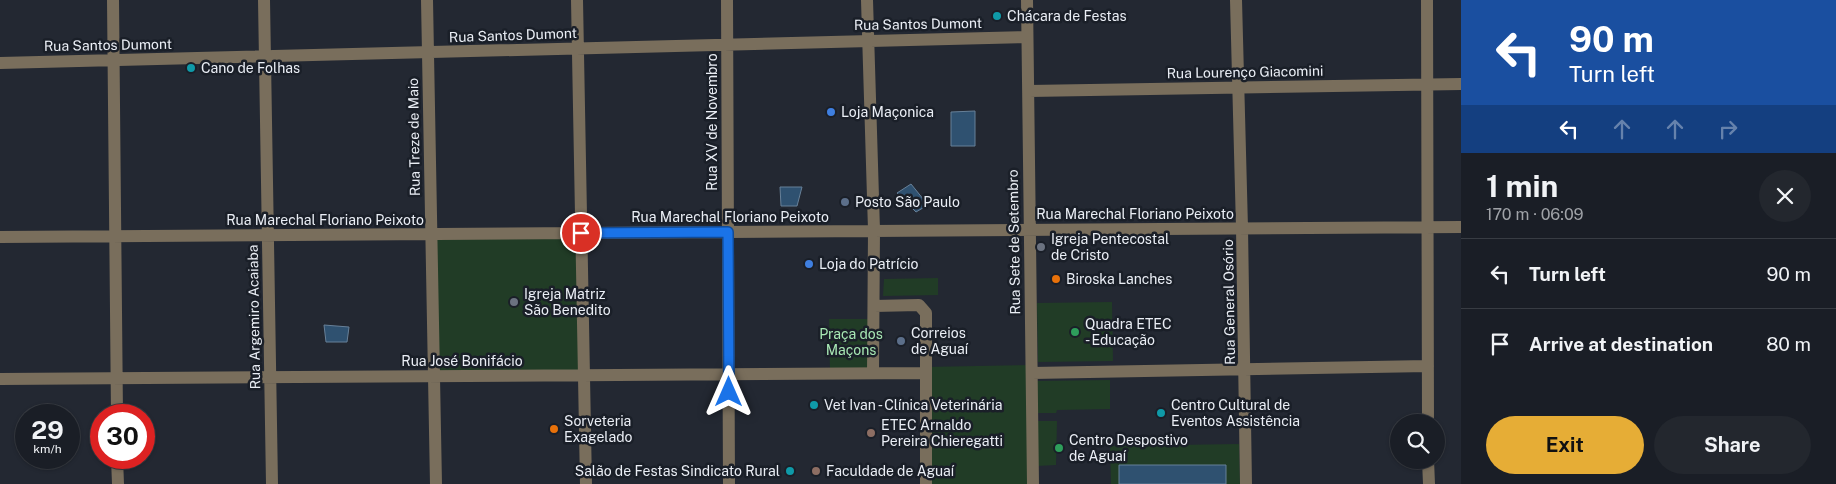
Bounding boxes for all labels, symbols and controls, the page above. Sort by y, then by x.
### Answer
place label: Chácara de Festas [1007,8,1127,24]
marker: Chácara de Festas [991,10,1003,22]
street label: Rua Santos Dumont [854,15,982,33]
text: 90 m [1569,19,1654,60]
icon: left [1486,20,1551,85]
street label: Rua Santos Dumont [449,25,577,45]
street label: Rua Santos Dumont [44,36,172,54]
street label: Rua XV de Novembro [704,53,720,191]
place label: Cano de Folhas [201,60,300,76]
text: Turn left [1569,61,1655,87]
marker: Cano de Folhas [185,62,197,74]
street label: Rua Lourenço Giacomini [1166,63,1324,81]
street label: Rua Treze de Maio [405,78,423,196]
place label: Loja Maçonica [841,104,934,120]
marker: Loja Maçonica [825,106,837,118]
icon: left [1555,115,1583,143]
icon: ahead [1608,115,1636,143]
icon: ahead [1661,115,1689,143]
icon: right [1714,115,1742,143]
text: 1 min [1486,168,1558,204]
street label: Rua Sete de Setembro [1005,169,1023,315]
button: close [1759,170,1811,222]
place label: Posto São Paulo [855,194,960,210]
marker: Posto São Paulo [839,196,851,208]
text: 170 m · 06:09 [1486,205,1584,224]
street label: Rua Marechal Floriano Peixoto [1036,206,1234,222]
street label: Rua Marechal Floriano Peixoto [631,209,829,225]
street label: Rua Marechal Floriano Peixoto [226,212,424,228]
pin [560,212,602,254]
icon: arrive [567,219,595,247]
place label: Igreja Pentecostal de Cristo [1051,231,1169,263]
street label: Rua General Osório [1220,239,1238,365]
marker: Igreja Pentecostal de Cristo [1035,241,1047,253]
street label: Rua Argemiro Acaiaba [245,245,263,389]
place label: Loja do Patrício [819,256,918,272]
marker: Loja do Patrício [803,258,815,270]
icon: left [1486,260,1514,288]
text: Turn left [1529,263,1606,285]
text: 90 m [1767,263,1811,285]
place label: Biroska Lanches [1066,271,1172,287]
marker: Biroska Lanches [1050,273,1062,285]
place label: Igreja Matriz São Benedito [524,286,611,318]
marker: Igreja Matriz São Benedito [508,296,520,308]
place label: Quadra ETEC - Educação [1085,316,1172,348]
place label: Correios de Aguaí [911,325,969,357]
park label: Praça dos Maçons [819,326,883,358]
marker: Quadra ETEC - Educação [1069,326,1081,338]
icon: arrive [1486,330,1514,358]
text: Arrive at destination [1529,333,1713,355]
text: 80 m [1766,333,1811,355]
marker: Correios de Aguaí [895,335,907,347]
street label: Rua José Bonifácio [401,353,523,369]
position arrow [702,365,754,417]
place label: Vet Ivan - Clínica Veterinária [824,397,1002,413]
place label: Centro Cultural de Eventos Assistência [1171,397,1300,429]
marker: Vet Ivan - Clínica Veterinária [808,399,820,411]
speed limit sign: 30 [90,404,155,469]
marker: Centro Cultural de Eventos Assistência [1155,407,1167,419]
place label: Sorveteria Exagelado [564,413,633,445]
map controls [1390,414,1445,469]
button: search [1390,414,1445,469]
text: 29 [31,415,64,445]
button: Exit [1486,416,1644,474]
button: Share [1654,416,1811,474]
place label: ETEC Arnaldo Pereira Chieregatti [881,417,1003,449]
marker: Sorveteria Exagelado [548,423,560,435]
marker: ETEC Arnaldo Pereira Chieregatti [865,427,877,439]
place label: Centro Despostivo de Aguaí [1069,432,1188,464]
text: km/h [33,442,62,456]
marker: Centro Despostivo de Aguaí [1053,442,1065,454]
place label: Salão de Festas Sindicato Rural [575,463,780,479]
place label: Faculdade de Aguaí [826,463,955,479]
marker: Salão de Festas Sindicato Rural [784,465,796,477]
marker: Faculdade de Aguaí [810,465,822,477]

